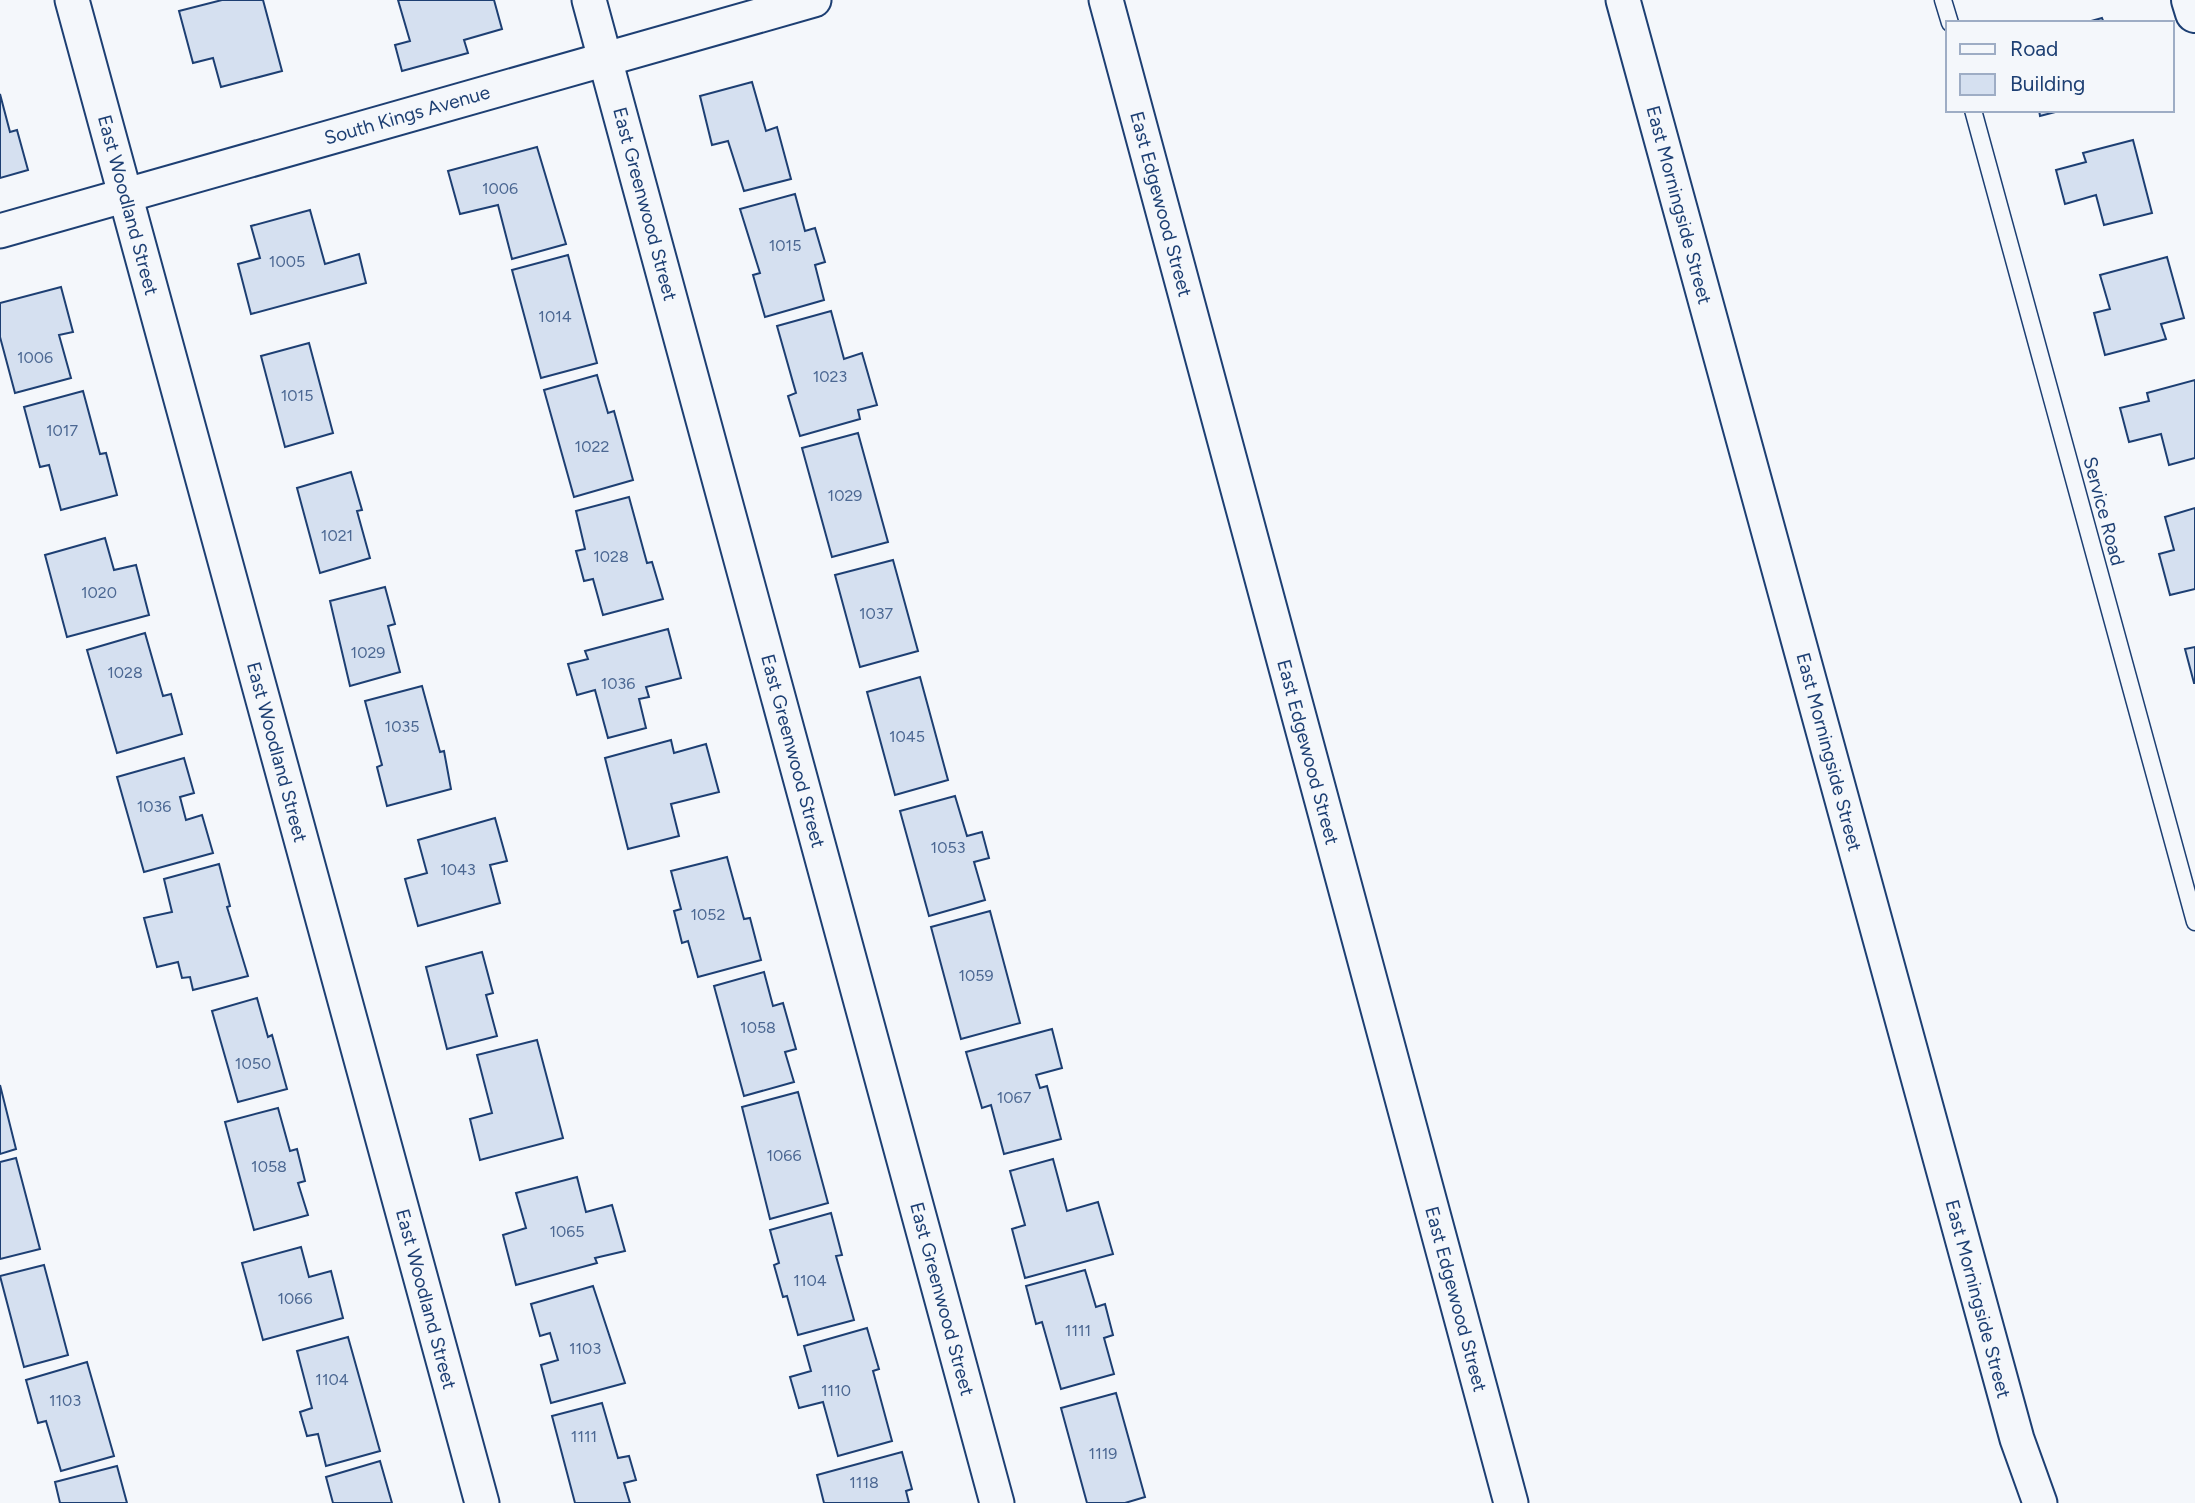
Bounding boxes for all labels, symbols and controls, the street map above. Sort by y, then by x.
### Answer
legend [1946,21,2174,112]
text: Road [2010,36,2058,61]
text: Building [2010,71,2085,96]
street label: South Kings Avenue [321,80,493,150]
street label: East Morningside Street [1641,103,1717,307]
street label: East Greenwood Street [608,105,682,303]
street label: East Edgewood Street [1125,109,1197,299]
street label: East Woodland Street [93,112,163,298]
house number: 1006 [482,179,518,198]
house number: 1015 [769,236,801,255]
house number: 1005 [269,252,305,271]
house number: 1014 [538,307,572,326]
house number: 1006 [17,348,53,367]
house number: 1023 [813,367,847,386]
house number: 1015 [281,386,313,405]
house number: 1017 [46,421,78,440]
house number: 1022 [575,437,609,456]
street label: Service Road [2078,454,2130,568]
house number: 1029 [828,486,862,505]
house number: 1021 [321,526,353,545]
house number: 1028 [593,547,629,566]
house number: 1020 [81,583,117,602]
house number: 1037 [859,604,893,623]
house number: 1029 [351,643,385,662]
street label: East Morningside Street [1791,650,1867,854]
street label: East Greenwood Street [756,652,830,850]
street label: East Edgewood Street [1272,657,1344,847]
street label: East Woodland Street [242,659,312,845]
house number: 1028 [107,663,143,682]
house number: 1036 [601,674,635,693]
house number: 1035 [385,717,419,736]
house number: 1045 [889,727,925,746]
house number: 1036 [137,797,171,816]
house number: 1053 [931,838,965,857]
house number: 1043 [440,860,476,879]
house number: 1052 [690,905,726,924]
house number: 1059 [958,966,994,985]
house number: 1058 [740,1018,776,1037]
house number: 1050 [235,1054,271,1073]
house number: 1067 [997,1088,1032,1107]
house number: 1066 [767,1146,801,1165]
house number: 1058 [251,1157,287,1176]
street label: East Morningside Street [1940,1197,2016,1401]
street label: East Greenwood Street [905,1200,979,1398]
street label: East Edgewood Street [1420,1204,1492,1394]
street label: East Woodland Street [391,1206,461,1392]
house number: 1065 [549,1222,585,1241]
house number: 1104 [793,1271,827,1290]
house number: 1066 [278,1289,312,1308]
house number: 1111 [1065,1321,1091,1340]
house number: 1103 [569,1339,601,1358]
house number: 1104 [315,1370,349,1389]
house number: 1110 [821,1381,851,1400]
house number: 1103 [49,1391,81,1410]
house number: 1111 [571,1427,597,1446]
house number: 1119 [1089,1444,1117,1463]
house number: 1118 [849,1473,879,1492]

